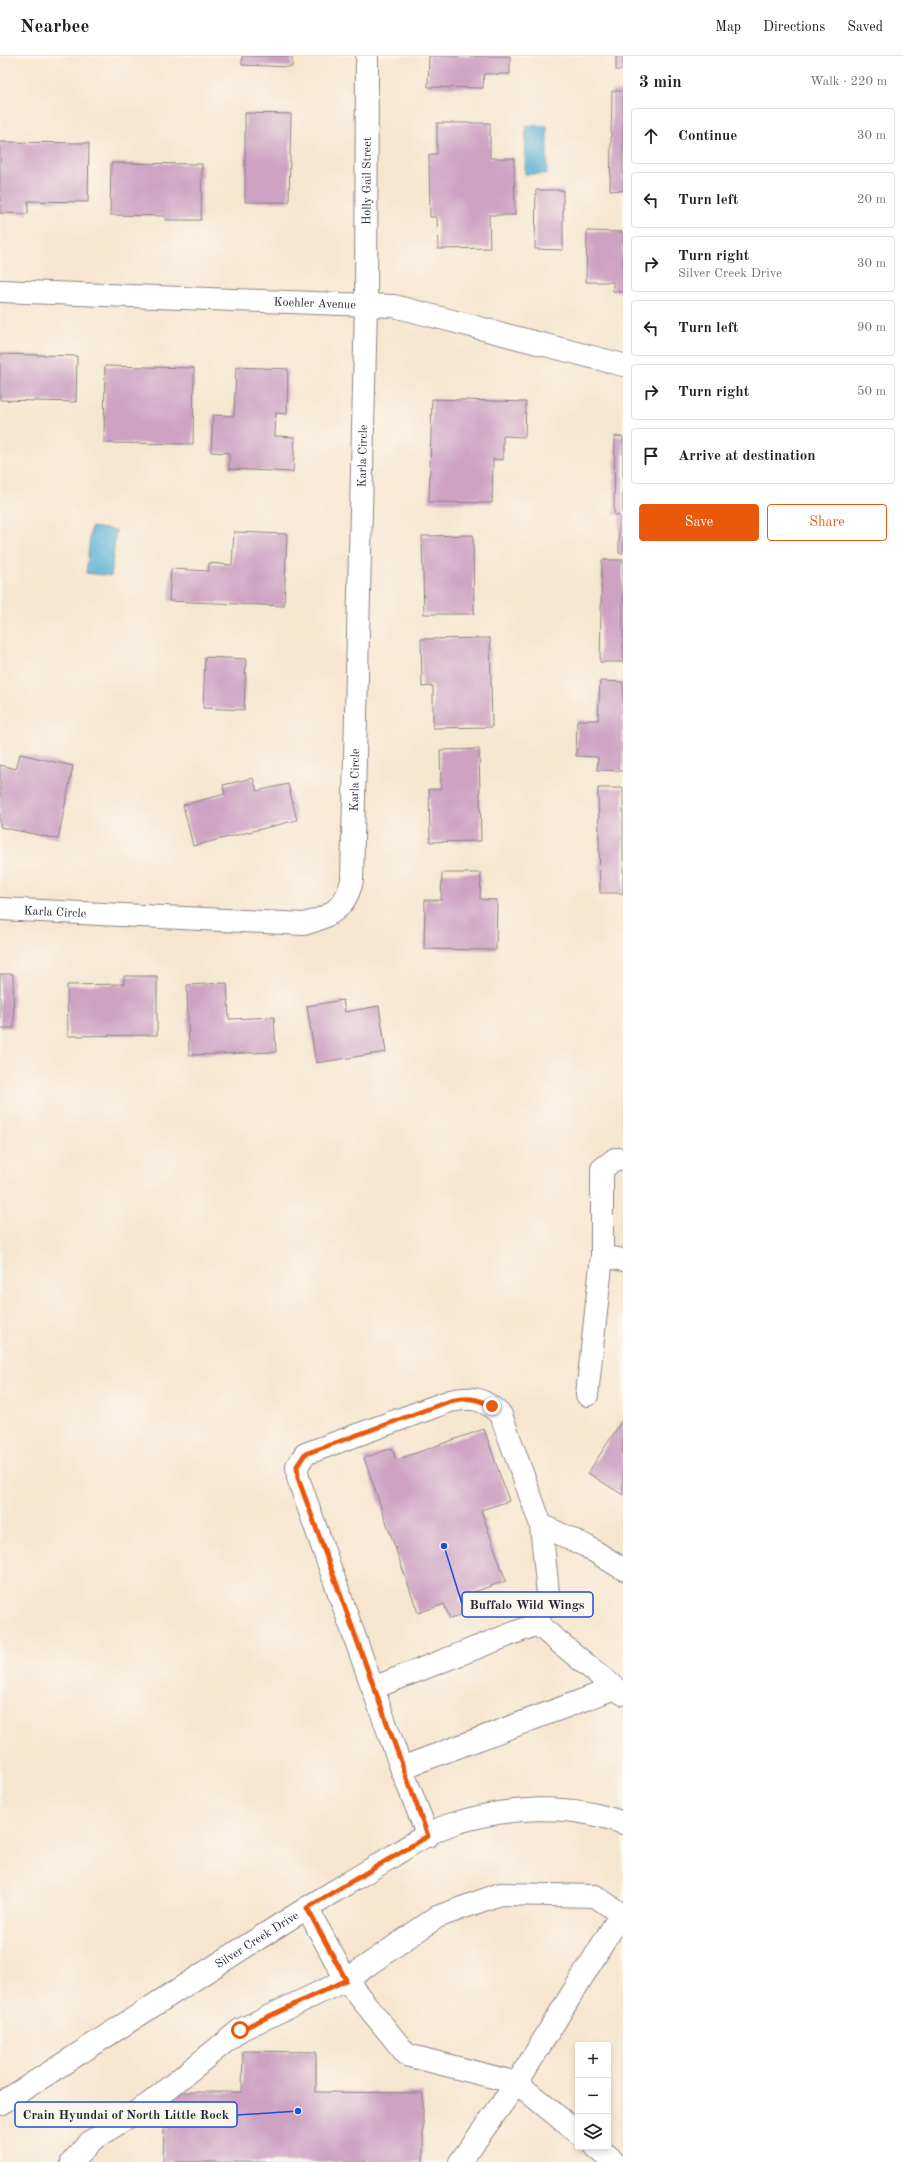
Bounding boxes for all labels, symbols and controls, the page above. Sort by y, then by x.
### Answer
text: Nearbee [20,18,89,37]
text: Map [715,20,741,34]
text: Directions [763,20,825,34]
text: Saved [847,20,883,34]
text: 3 min [639,74,682,91]
text: Walk · 220 m [810,75,887,88]
icon: ahead [640,125,662,147]
text: Continue [678,129,737,144]
text: 30 m [857,129,886,142]
street label: Holly Gail Street [361,137,374,225]
icon: left [640,189,662,211]
text: Turn left [678,193,738,208]
text: 20 m [857,193,886,206]
text: Turn right [678,249,749,264]
icon: right [640,253,662,275]
text: 30 m [857,257,886,270]
text: Silver Creek Drive [678,267,782,280]
street label: Koehler Avenue [273,296,357,312]
icon: left [640,317,662,339]
text: Turn left [678,321,738,336]
text: 90 m [857,321,886,334]
icon: right [640,381,662,403]
text: Turn right [678,385,749,400]
text: 50 m [857,385,886,398]
street label: Karla Circle [357,424,370,488]
icon: arrive [640,445,662,467]
text: Arrive at destination [678,449,816,464]
button: Save [639,504,759,541]
button: Share [767,504,887,541]
street label: Karla Circle [349,748,362,811]
street label: Karla Circle [23,905,87,920]
route end [483,1397,501,1415]
callout: Buffalo Wild Wings [462,1592,593,1617]
text: Buffalo Wild Wings [470,1599,585,1612]
street label: Silver Creek Drive [214,1909,302,1971]
route start [231,2021,249,2039]
map controls [575,2042,611,2150]
button: + [575,2042,611,2078]
button: − [575,2078,611,2114]
callout: Crain Hyundai of North Little Rock [15,2102,237,2127]
text: Crain Hyundai of North Little Rock [23,2109,230,2122]
button: layers [575,2114,611,2150]

